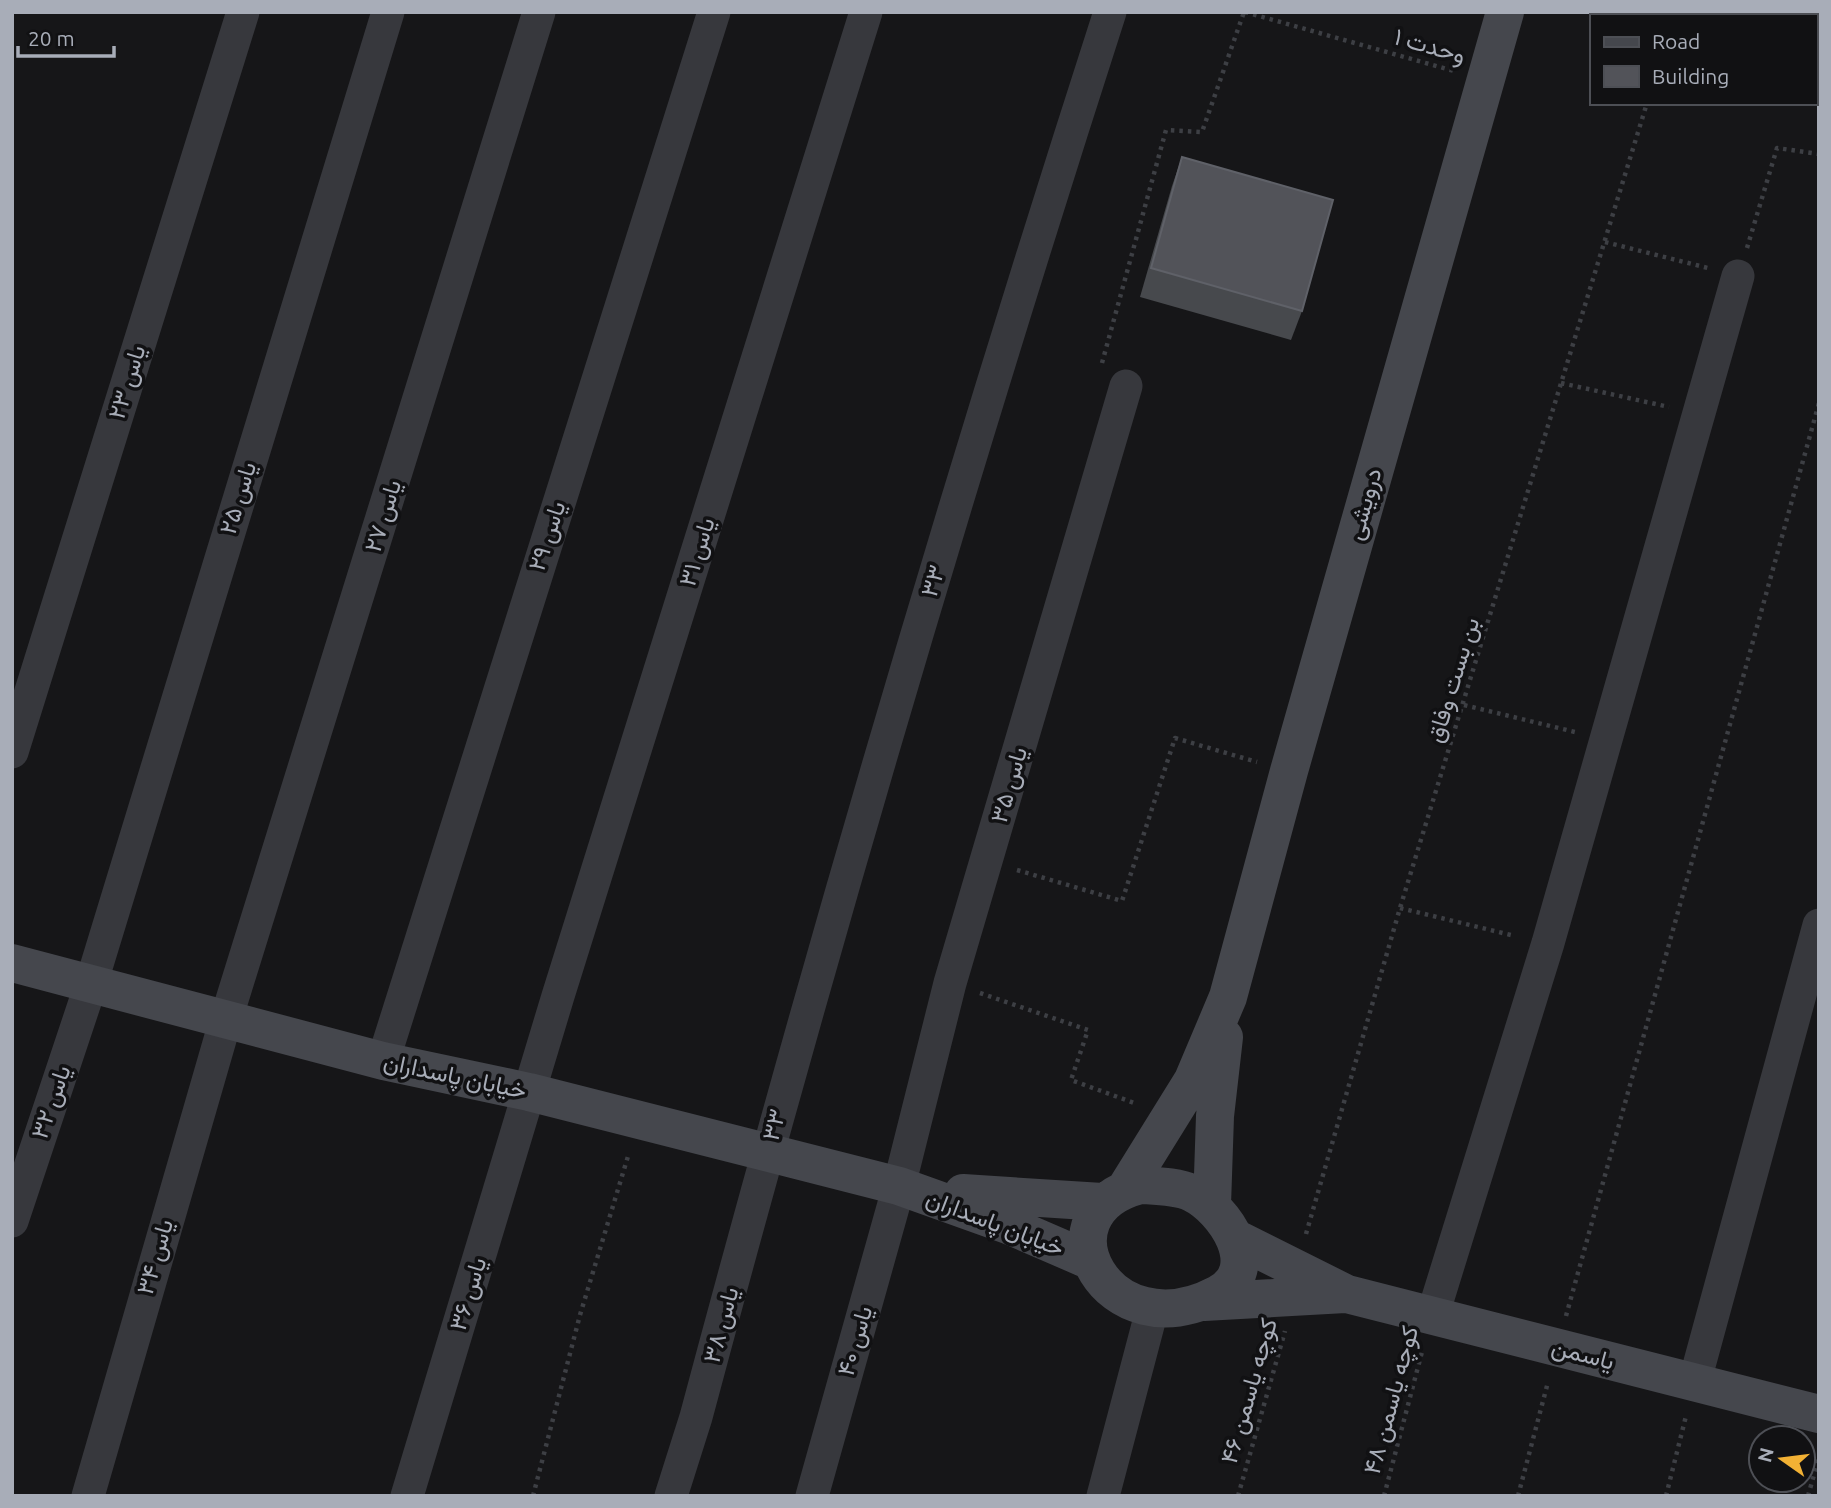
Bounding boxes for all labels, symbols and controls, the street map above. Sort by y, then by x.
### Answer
scale bar [18,14,114,58]
legend [1590,14,1817,105]
street label: وحدت ۱ [1391,22,1469,70]
text: 20 m [28,26,75,50]
text: Road [1652,29,1700,53]
text: Building [1652,64,1729,88]
street label: یاس ۲۳ [103,342,151,422]
street label: یاس ۲۵ [214,458,262,538]
street label: درویشی [1340,465,1389,543]
street label: یاس ۲۷ [359,476,407,556]
street label: یاس ۲۹ [523,498,571,574]
street label: یاس ۳۱ [673,514,721,590]
street label: ۳۳ [915,562,950,600]
street label: بن بست وفاق [1421,614,1486,746]
street label: یاس ۳۵ [985,744,1033,826]
street label: خیابان پاسداران [380,1047,529,1107]
street label: یاس ۳۲ [25,1062,77,1142]
street label: ۳۳ [756,1106,791,1144]
street label: خیابان پاسداران [921,1184,1068,1264]
street label: یاس ۳۴ [131,1216,179,1298]
street label: یاس ۳۶ [444,1254,492,1334]
street label: یاس ۳۸ [697,1284,745,1366]
street label: یاس ۴۰ [832,1303,878,1379]
street label: کوچه یاسمن ۴۶ [1215,1315,1285,1468]
street label: کوچه یاسمن ۴۸ [1358,1323,1426,1478]
street label: یاسمن [1549,1332,1617,1376]
north arrow [1747,1424,1817,1494]
text: N [1753,1445,1778,1464]

